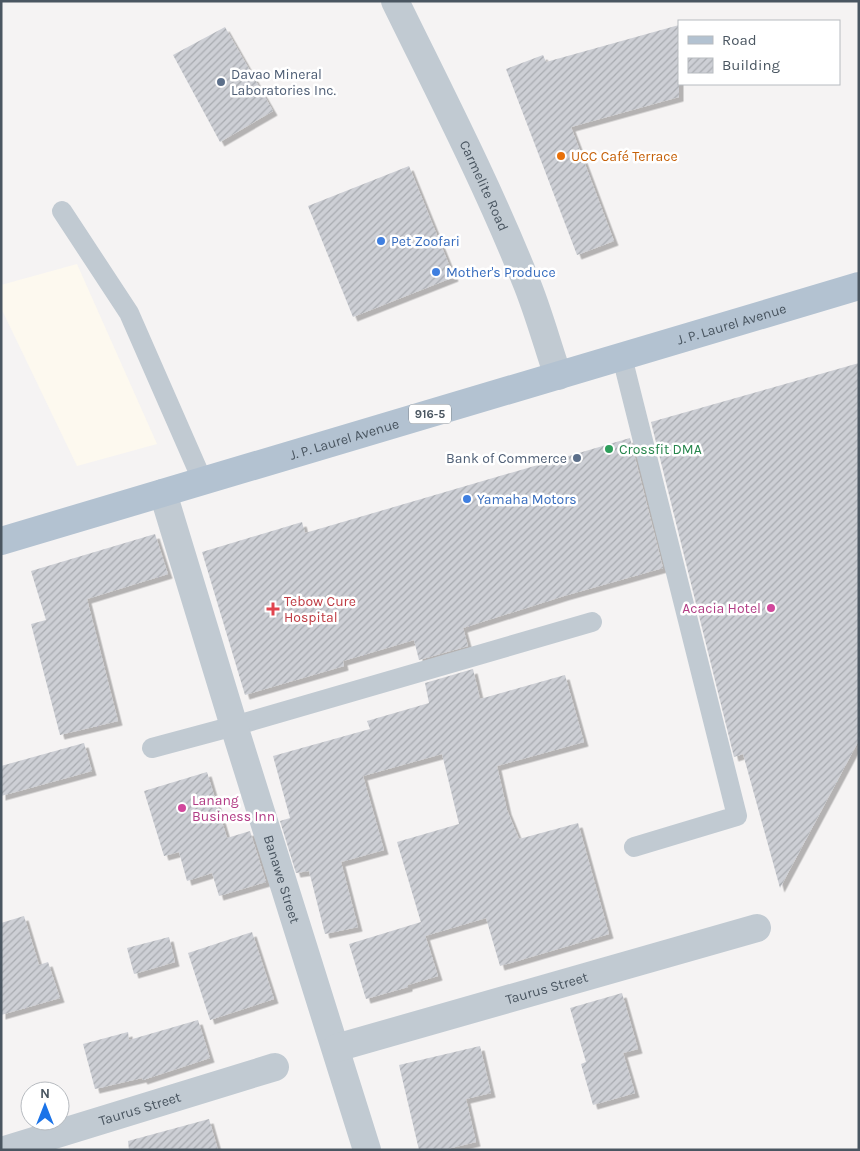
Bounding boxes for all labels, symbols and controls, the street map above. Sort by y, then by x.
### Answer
legend [678,20,840,85]
text: Road [722,31,757,49]
text: Building [722,56,780,74]
place label: Davao Mineral Laboratories Inc. [231,66,337,99]
marker: Davao Mineral Laboratories Inc. [215,76,227,88]
street label: Carmelite Road [456,138,512,234]
place label: UCC Café Terrace [571,148,678,165]
marker: UCC Café Terrace [555,150,567,162]
place label: Pet Zoofari [391,233,460,250]
marker: Pet Zoofari [375,235,387,247]
place label: Mother's Produce [446,264,556,281]
marker: Mother's Produce [430,266,442,278]
street label: J. P. Laurel Avenue [675,300,788,349]
road number: 916-5 [409,404,451,424]
street label: J. P. Laurel Avenue [288,415,401,464]
place label: Crossfit DMA [619,441,702,458]
marker: Crossfit DMA [603,443,615,455]
place label: Bank of Commerce [446,450,567,467]
marker: Bank of Commerce [571,452,583,464]
place label: Yamaha Motors [477,491,577,508]
marker: Yamaha Motors [461,493,473,505]
place label: Tebow Cure Hospital [284,593,356,626]
place label: Acacia Hotel [682,600,761,617]
marker: Tebow Cure Hospital [266,602,280,616]
marker: Acacia Hotel [765,602,777,614]
place label: Lanang Business Inn [192,792,275,825]
marker: Lanang Business Inn [176,802,188,814]
street label: Banawe Street [260,833,303,926]
street label: Taurus Street [504,969,590,1008]
north arrow [20,1081,70,1131]
text: N [40,1085,50,1102]
street label: Taurus Street [97,1088,183,1130]

